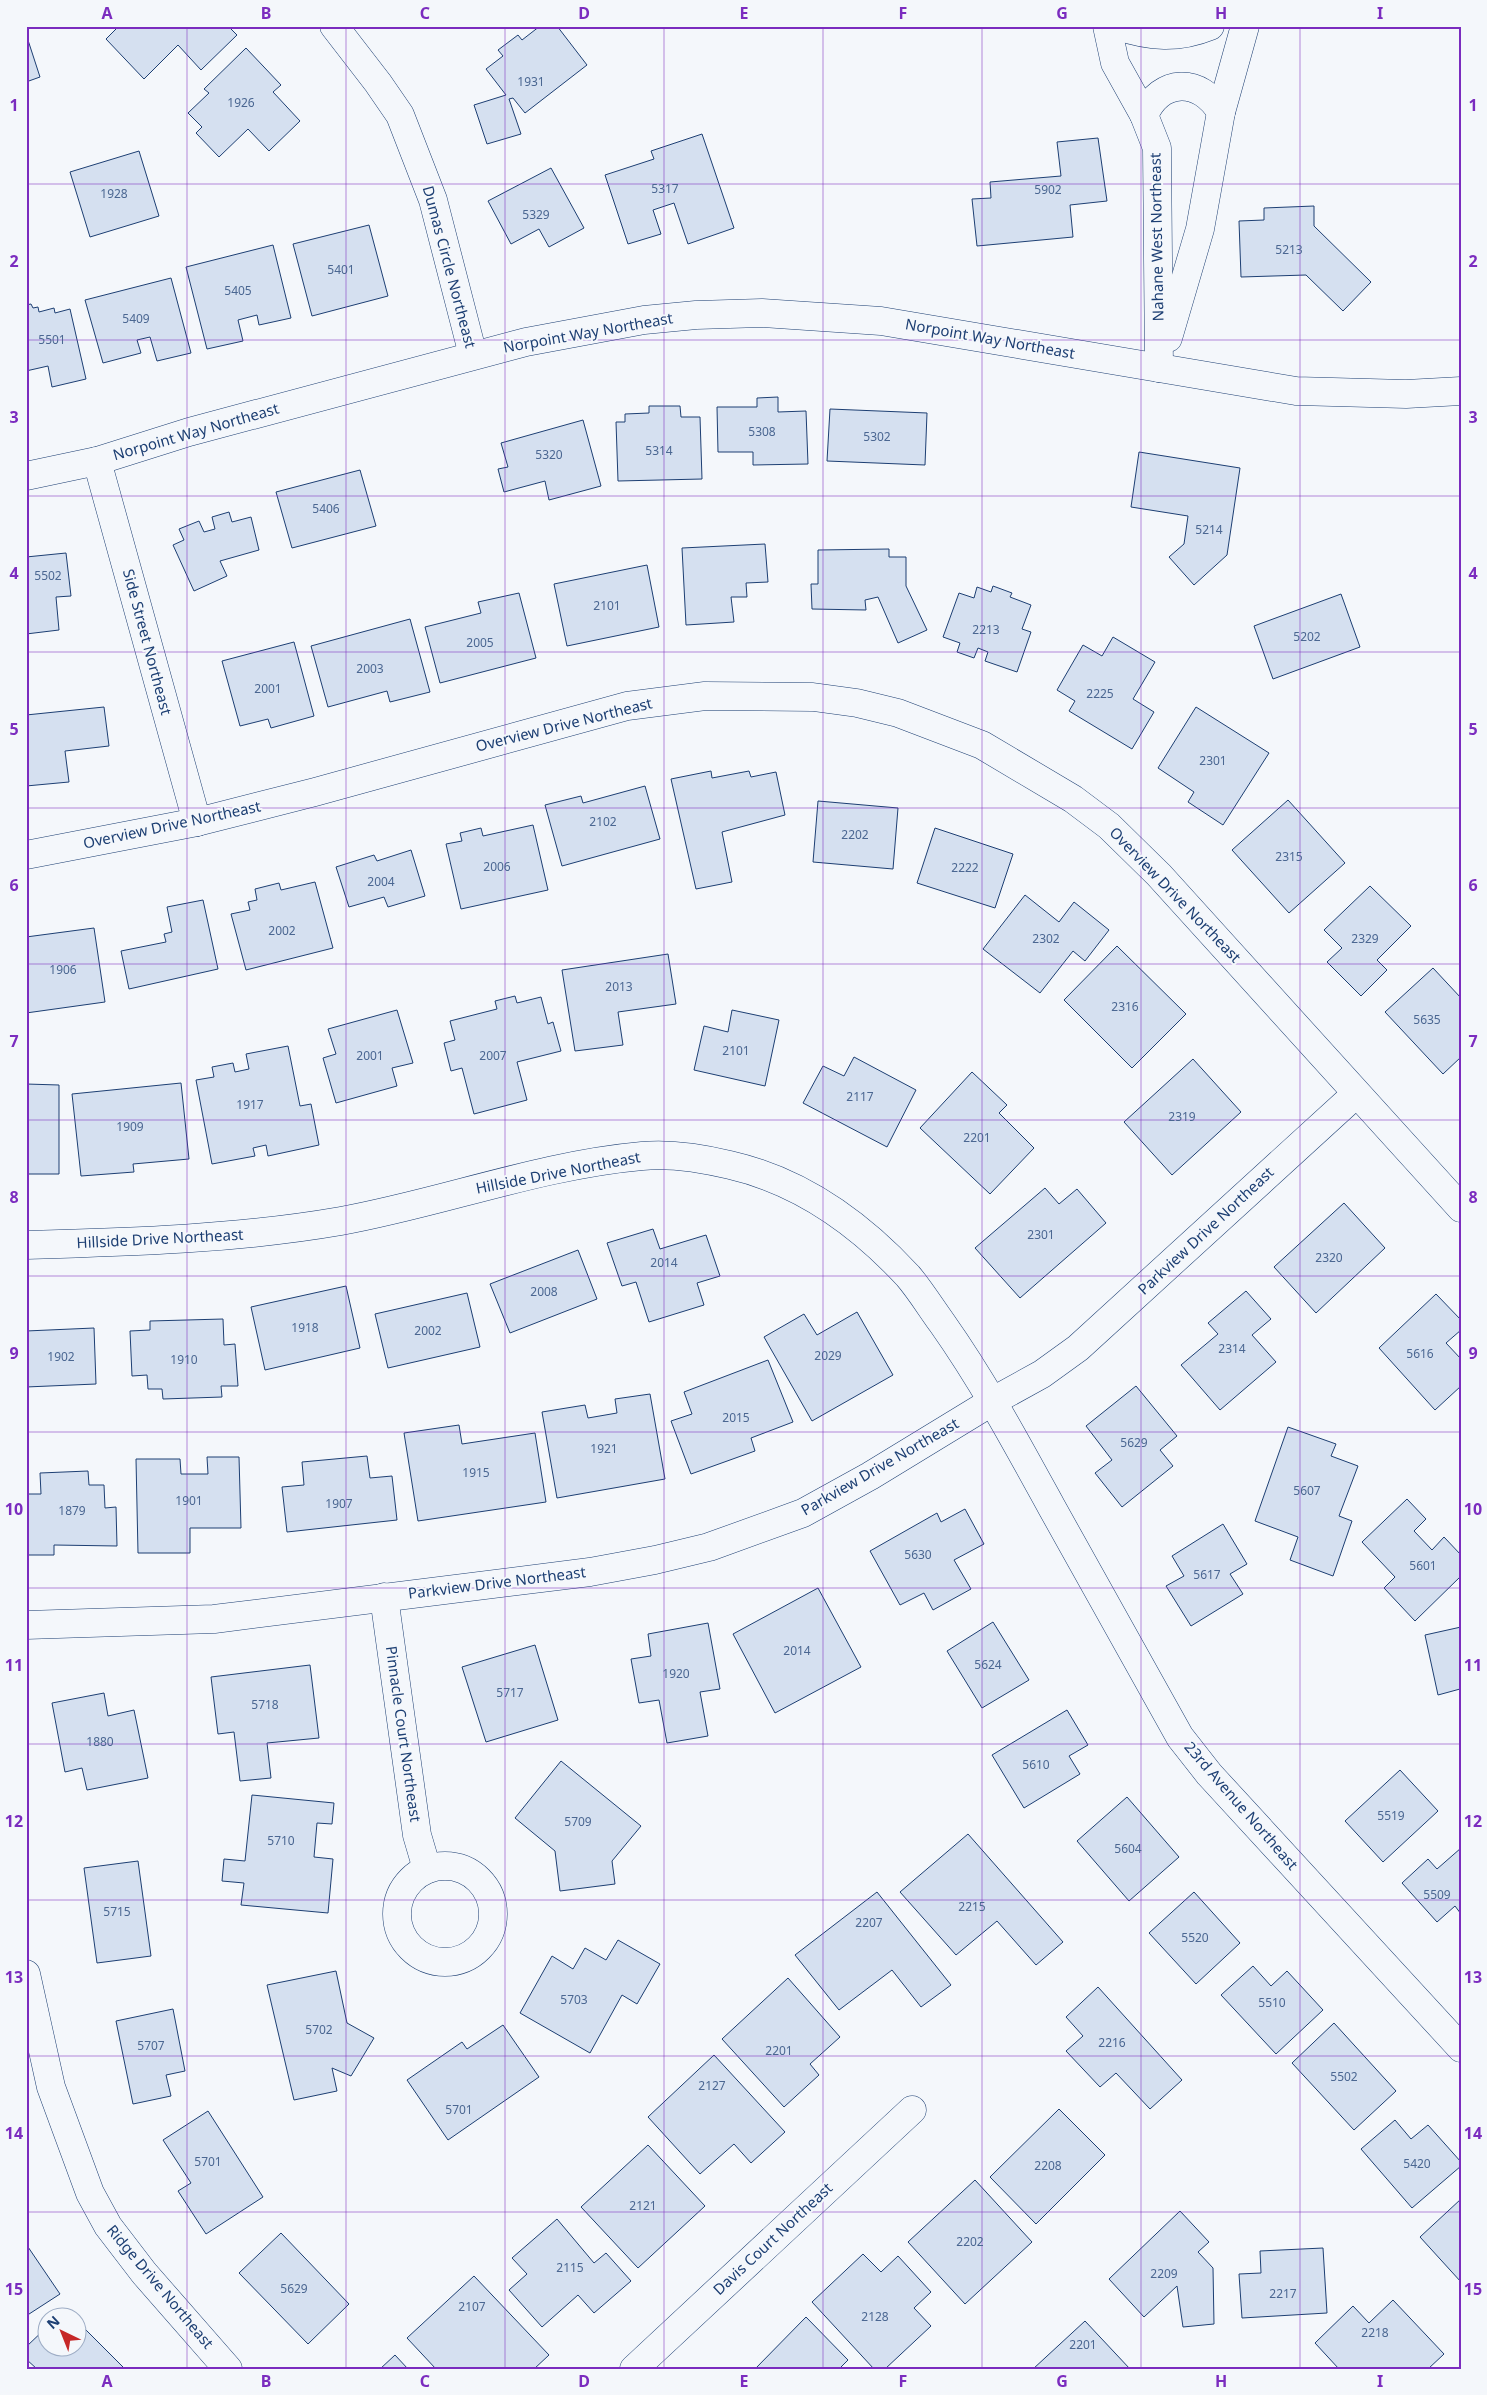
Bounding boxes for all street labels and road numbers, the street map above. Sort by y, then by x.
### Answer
street label: Nahane West Northeast [1145,152,1167,321]
street label: Dumas Circle Northeast [419,183,481,351]
street label: Norpoint Way Northeast [501,307,675,357]
street label: Norpoint Way Northeast [904,313,1077,363]
street label: Norpoint Way Northeast [110,398,282,464]
street label: Side Street Northeast [119,567,177,717]
street label: Overview Drive Northeast [473,692,655,756]
street label: Overview Drive Northeast [81,795,263,853]
street label: Overview Drive Northeast [1106,822,1246,967]
street label: Hillside Drive Northeast [474,1146,642,1198]
street label: Parkview Drive Northeast [1133,1162,1278,1299]
street label: Hillside Drive Northeast [76,1224,245,1252]
street label: Parkview Drive Northeast [797,1412,962,1520]
street label: Parkview Drive Northeast [407,1561,587,1603]
street label: Pinnacle Court Northeast [382,1645,426,1824]
street label: 23rd Avenue Northeast [1181,1737,1303,1874]
street label: Davis Court Northeast [708,2177,837,2299]
street label: Ridge Drive Northeast [103,2220,219,2353]

